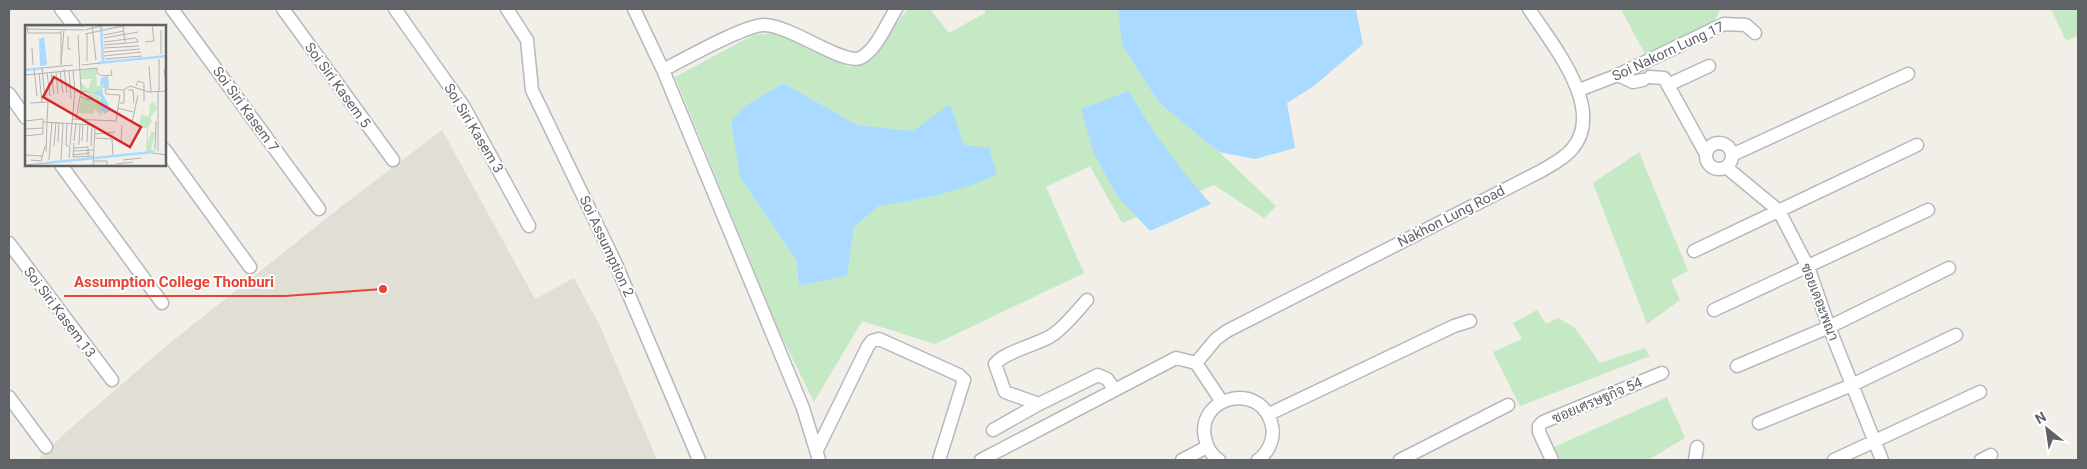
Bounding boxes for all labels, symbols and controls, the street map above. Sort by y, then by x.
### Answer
street label: Soi Nakorn Lung 17 [1610,18,1727,84]
inset map [25,25,166,166]
street label: Soi Siri Kasem 5 [302,39,374,131]
street label: Soi Siri Kasem 7 [210,63,282,155]
street label: Soi Siri Kasem 3 [441,81,507,175]
street label: Nakhon Lung Road [1395,182,1507,250]
street label: Soi Assumption 2 [577,193,637,299]
street label: ซอยเดอะพณา [1798,261,1842,343]
street label: Soi Siri Kasem 13 [21,264,99,360]
callout: Assumption College Thonburi [64,266,285,296]
text: Assumption College Thonburi [74,273,274,291]
street label: ซอยเศรษฐกิจ 54 [1549,374,1645,427]
north arrow [2022,404,2072,454]
text: N [2032,408,2049,427]

